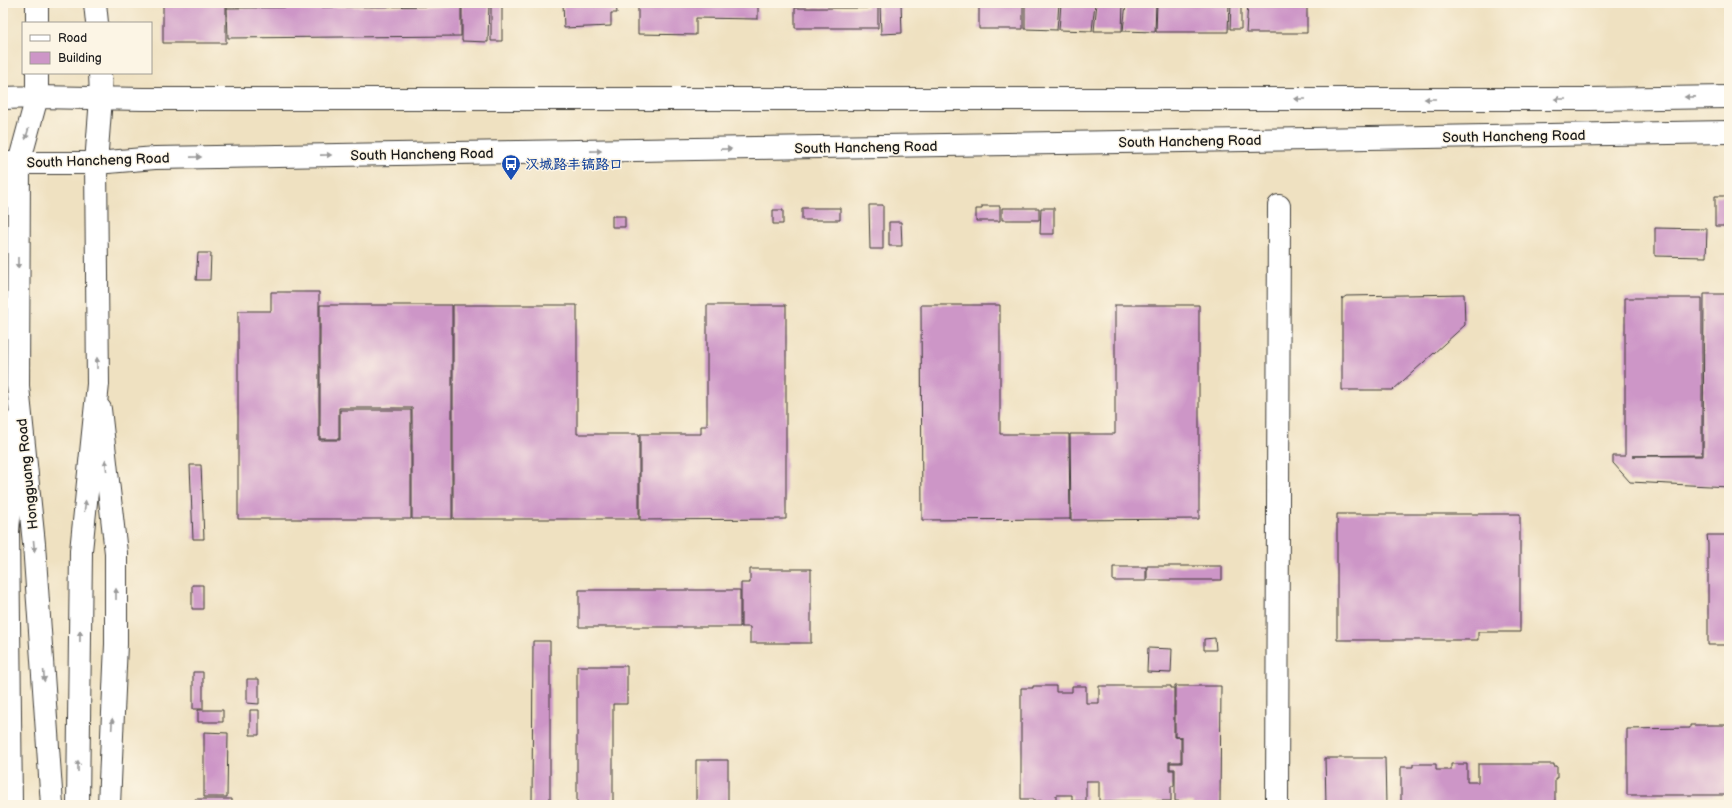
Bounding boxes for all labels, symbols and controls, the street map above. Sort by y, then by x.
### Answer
legend [22,22,152,74]
text: Road [58,31,87,46]
text: Building [58,51,102,66]
one-way arrow [1683,94,1696,100]
one-way arrow [1293,96,1306,102]
one-way arrow [1423,96,1436,102]
one-way arrow [1553,96,1566,102]
street label: South Hancheng Road [1442,127,1586,146]
one-way arrow [24,128,30,140]
street label: South Hancheng Road [1118,132,1262,151]
street label: South Hancheng Road [794,138,938,157]
street label: South Hancheng Road [350,145,494,164]
one-way arrow [720,146,733,152]
one-way arrow [590,148,603,154]
street label: South Hancheng Road [26,150,170,171]
one-way arrow [320,152,333,158]
bus stop icon: 汉城路丰镐路口 [500,153,522,181]
one-way arrow [190,154,203,160]
place label: 汉城路丰镐路口 [525,156,623,173]
one-way arrow [15,257,21,270]
one-way arrow [94,357,101,369]
street label: Hongguang Road [13,418,42,530]
one-way arrow [103,459,110,471]
one-way arrow [82,500,89,512]
one-way arrow [31,540,38,552]
one-way arrow [113,587,119,600]
one-way arrow [76,630,83,642]
one-way arrow [40,670,47,682]
one-way arrow [109,718,116,730]
one-way arrow [75,759,81,772]

